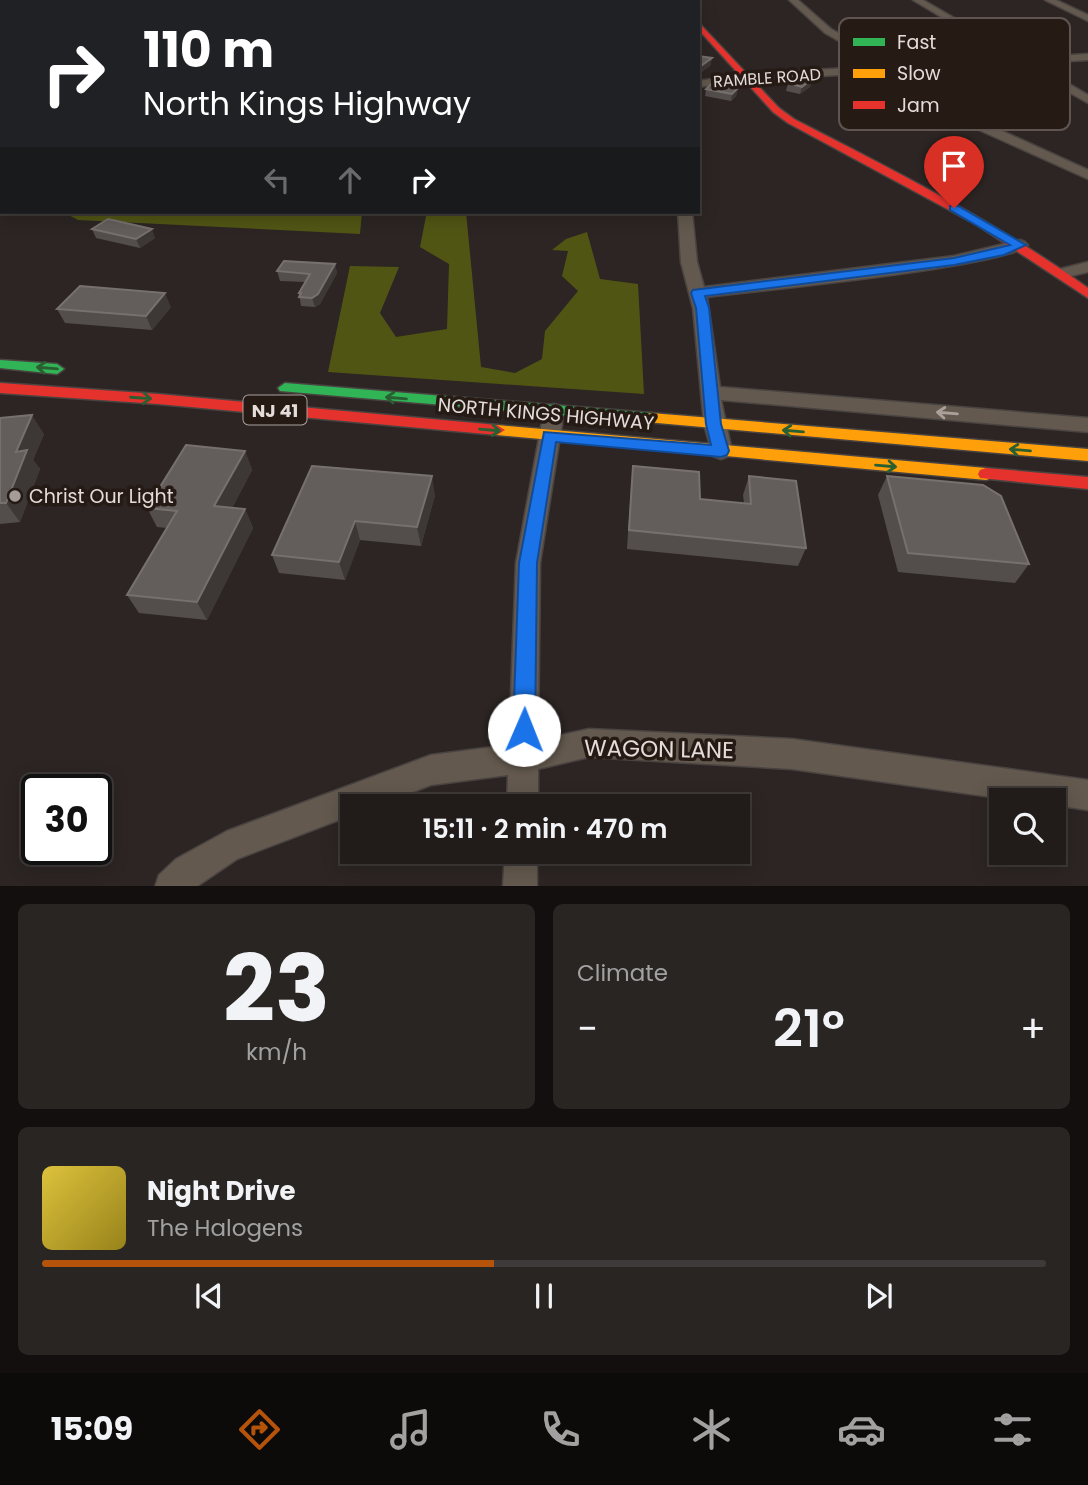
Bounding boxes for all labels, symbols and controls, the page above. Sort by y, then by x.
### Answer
text: 110 m [143,16,274,84]
legend [839,18,1070,130]
icon: right [28,28,119,119]
text: Fast [897,29,936,56]
text: Slow [897,60,941,87]
street label: RAMBLE ROAD [712,63,822,93]
text: North Kings Highway [143,81,471,126]
text: Jam [897,92,939,119]
pin [924,136,984,208]
icon: arrive [935,147,973,185]
icon: left [258,161,296,199]
icon: ahead [331,161,369,199]
icon: right [404,161,442,199]
one-way arrow [36,361,59,374]
one-way arrow [385,391,407,404]
street label: NORTH KINGS HIGHWAY [437,391,655,437]
one-way arrow [130,392,152,405]
road number: NJ 41 [244,396,306,424]
one-way arrow [936,406,959,419]
one-way arrow [478,424,501,437]
one-way arrow [782,424,805,437]
one-way arrow [1009,443,1032,456]
one-way arrow [874,460,897,473]
place label: Christ Our Light [29,483,174,510]
marker: Christ Our Light [7,488,23,504]
position arrow [487,693,561,767]
street label: WAGON LANE [584,732,734,766]
speed limit sign: 30 [21,774,112,865]
map controls [989,788,1066,865]
button: search [989,788,1066,865]
text: 15:11 · 2 min · 470 m [422,811,668,847]
text: 23 [223,925,330,1053]
text: Climate [577,957,668,989]
text: 21° [773,992,845,1065]
text: − [577,1002,598,1055]
text: + [1020,1002,1046,1055]
text: km/h [246,1036,307,1068]
text: Night Drive [147,1173,295,1209]
text: The Halogens [147,1212,303,1244]
icon: previous [190,1277,228,1315]
icon: pause [525,1277,563,1315]
icon: next [860,1277,898,1315]
icon: directions [235,1405,284,1454]
icon: music [386,1405,435,1454]
icon: phone [536,1405,585,1454]
icon: climate [687,1405,736,1454]
icon: car [837,1405,886,1454]
icon: filters [988,1405,1037,1454]
text: 15:09 [51,1406,133,1451]

